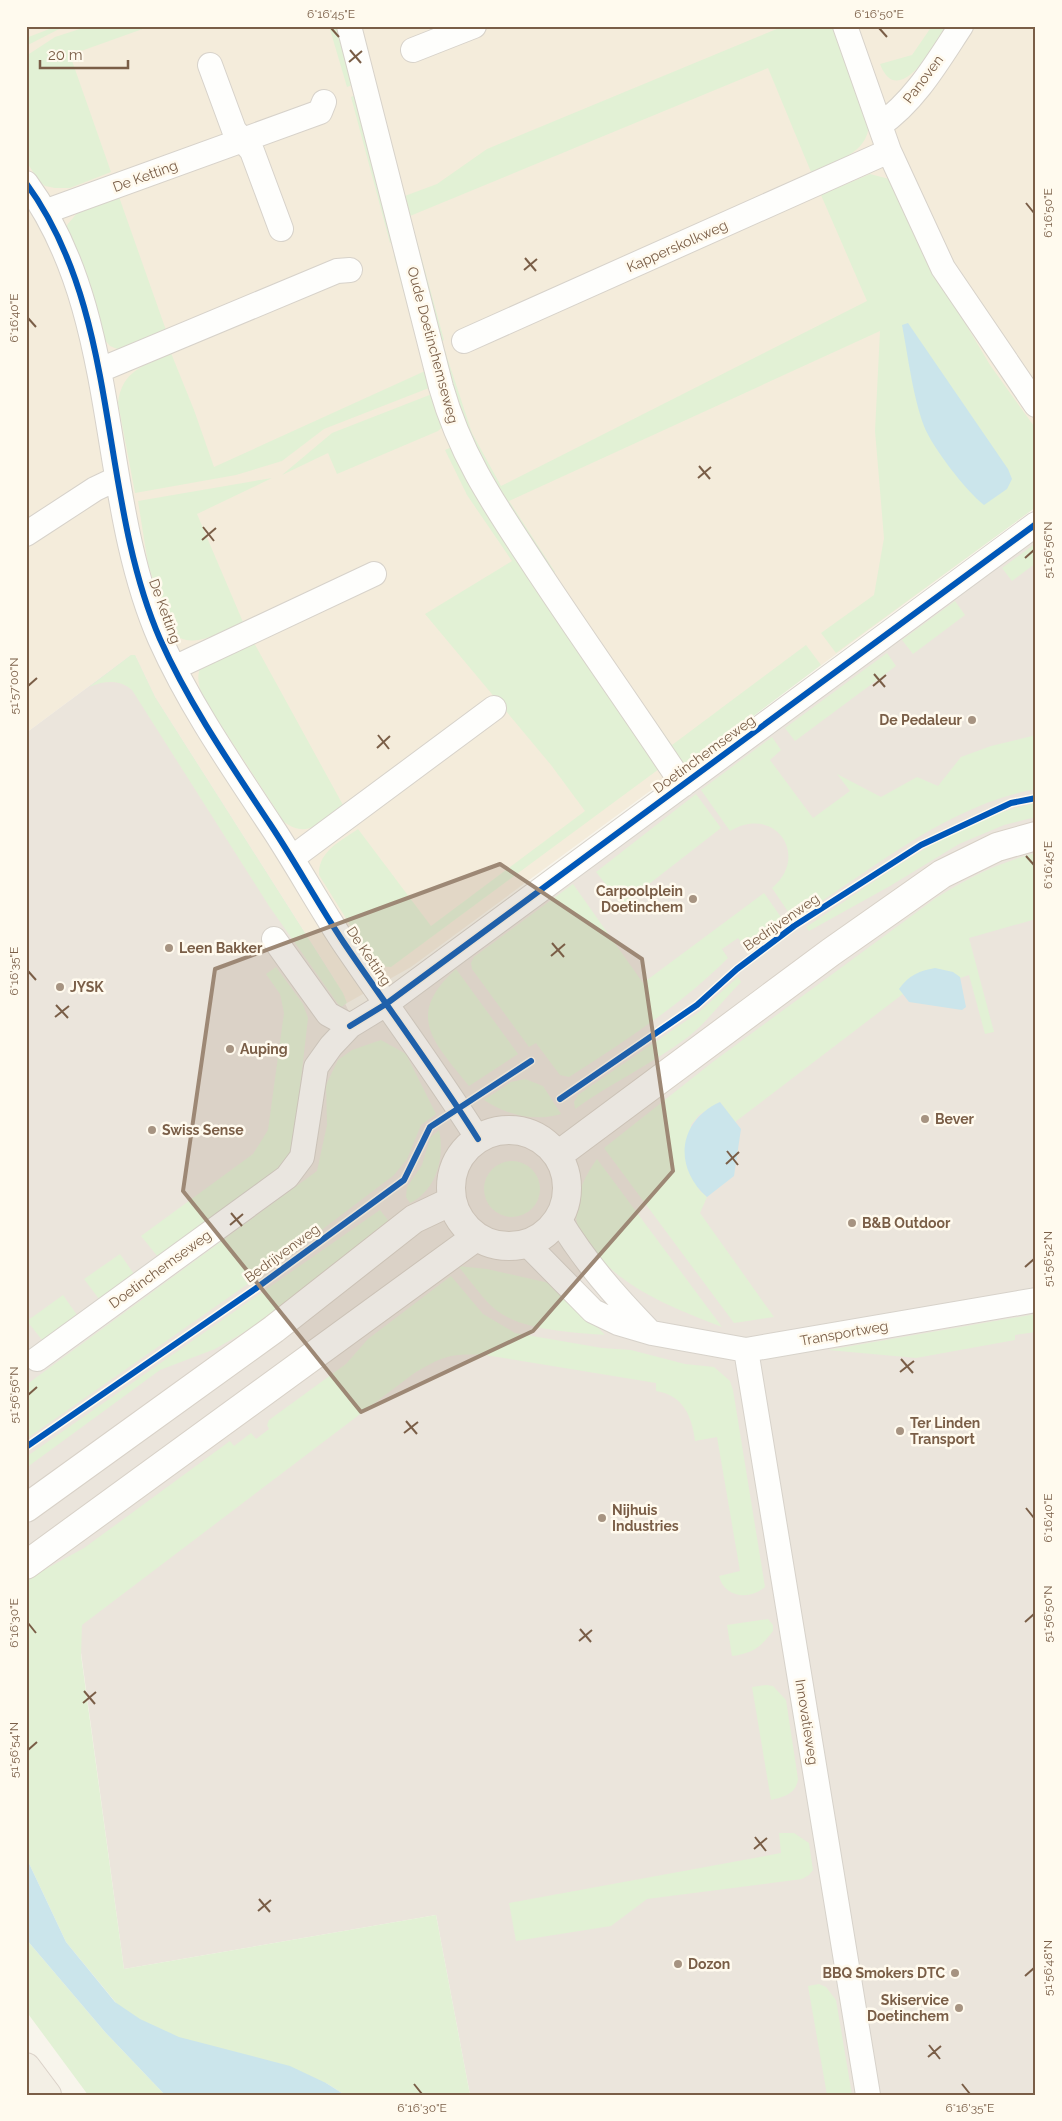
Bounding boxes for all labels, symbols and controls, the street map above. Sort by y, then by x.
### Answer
text: 6°16'45"E [307,7,355,21]
text: 6°16'50"E [854,7,904,21]
scale bar [40,38,128,70]
text: 20 m [48,46,83,64]
street label: Panoven [900,52,946,106]
street label: De Ketting [110,157,180,195]
text: 6°16'50"E [1041,188,1055,238]
street label: Kapperskolkweg [624,217,730,275]
street label: Oude Doetinchemseweg [404,265,462,425]
text: 6°16'40"E [7,294,21,342]
text: 51°56'56"N [1041,522,1055,578]
street label: De Ketting [146,576,184,646]
text: 51°57'00"N [7,657,21,715]
street label: Doetinchemseweg [650,712,758,796]
place label: De Pedaleur [879,712,963,728]
marker: De Pedaleur [966,714,978,726]
text: 6°16'45"E [1041,841,1055,889]
place label: Carpoolplein Doetinchem [596,883,683,915]
street label: Bedrijvenweg [740,890,822,954]
marker: Carpoolplein Doetinchem [687,893,699,905]
street label: De Ketting [343,923,395,989]
place label: Leen Bakker [179,940,263,956]
marker: Leen Bakker [163,942,175,954]
text: 6°16'35"E [7,947,21,995]
place label: JYSK [70,979,104,995]
marker: JYSK [54,981,66,993]
place label: Auping [240,1041,288,1057]
marker: Auping [224,1043,236,1055]
place label: Bever [935,1111,975,1127]
marker: Bever [919,1113,931,1125]
place label: Swiss Sense [162,1122,244,1138]
marker: Swiss Sense [146,1124,158,1136]
place label: B&B Outdoor [862,1215,951,1231]
marker: B&B Outdoor [846,1217,858,1229]
street label: Bedrijvenweg [241,1220,323,1286]
street label: Doetinchemseweg [106,1227,214,1311]
text: 51°56'52"N [1041,1231,1055,1287]
street label: Transportweg [799,1317,889,1349]
text: 51°56'56"N [7,1367,21,1423]
place label: Ter Linden Transport [910,1415,980,1447]
marker: Ter Linden Transport [894,1425,906,1437]
text: 6°16'40"E [1041,1494,1055,1542]
place label: Nijhuis Industries [612,1502,679,1534]
marker: Nijhuis Industries [596,1512,608,1524]
text: 51°56'50"N [1041,1586,1055,1642]
text: 6°16'30"E [7,1598,21,1648]
street label: Innovatieweg [792,1678,822,1766]
text: 51°56'54"N [7,1722,21,1778]
text: 51°56'48"N [1041,1940,1055,1996]
place label: Dozon [688,1956,730,1972]
marker: Dozon [672,1958,684,1970]
place label: BBQ Smokers DTC [823,1965,945,1981]
marker: BBQ Smokers DTC [949,1967,961,1979]
place label: Skiservice Doetinchem [867,1992,950,2024]
marker: Skiservice Doetinchem [953,2002,965,2014]
text: 6°16'30"E [397,2101,447,2115]
text: 6°16'35"E [946,2101,994,2115]

